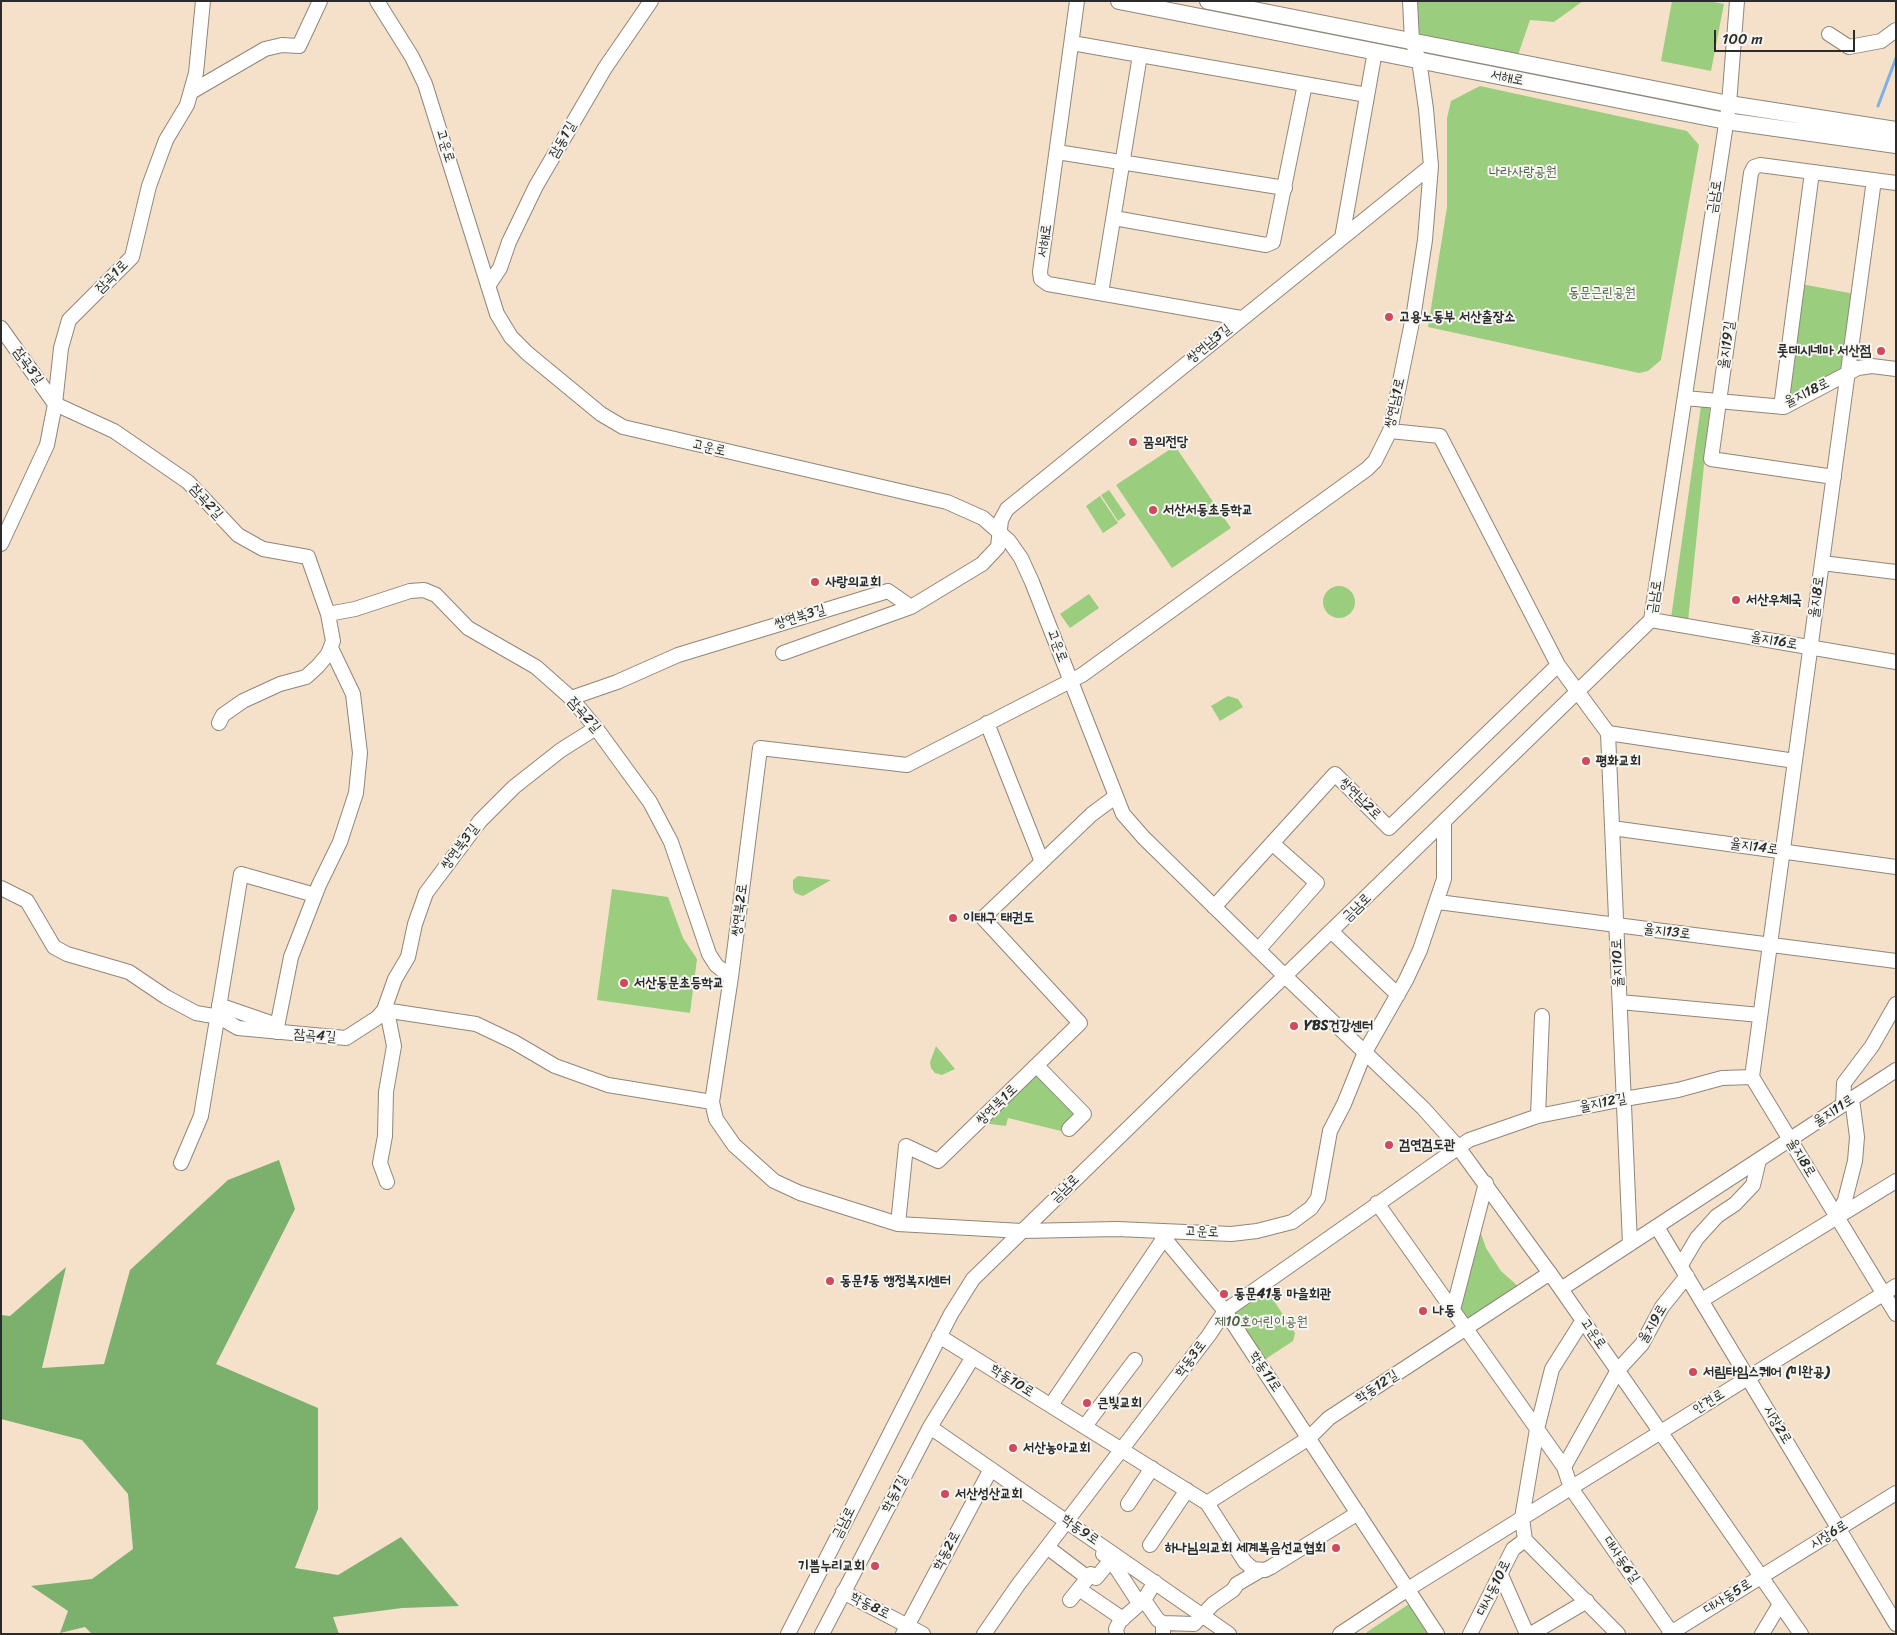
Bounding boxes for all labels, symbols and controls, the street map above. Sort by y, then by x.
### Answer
scale bar [1717,20,1858,52]
text: 100 m [1722,26,1763,52]
street label: 서해로 [1489,67,1525,89]
street label: 잠동1길 [546,119,580,161]
street label: 고운로 [432,127,458,165]
park label: 나라사랑공원 [1489,164,1557,180]
street label: 금남로 [1704,179,1726,215]
street label: 서해로 [1034,223,1056,259]
street label: 잠곡1로 [92,257,132,297]
park label: 동문근린공원 [1568,285,1636,301]
place label: 고용노동부 서산출장소 [1399,309,1515,325]
marker: 고용노동부 서산출장소 [1383,311,1395,323]
street label: 율지19길 [1715,320,1739,370]
street label: 쌍연남3길 [1183,321,1235,367]
place label: 롯데시네마 서산점 [1777,343,1871,359]
street label: 잠곡3길 [9,344,47,388]
marker: 롯데시네마 서산점 [1875,345,1887,357]
street label: 율지18로 [1782,375,1832,411]
street label: 쌍연남1로 [1381,376,1409,430]
place label: 꿈의전당 [1143,434,1188,450]
street label: 고운로 [691,436,727,460]
marker: 꿈의전당 [1127,436,1139,448]
street label: 잠곡2길 [186,481,226,523]
place label: 서산서동초등학교 [1163,502,1253,518]
marker: 서산서동초등학교 [1147,504,1159,516]
place label: 사랑의교회 [825,574,881,590]
street label: 율지8로 [1806,575,1828,619]
marker: 사랑의교회 [809,576,821,588]
street label: 금남로 [1644,579,1666,615]
place label: 서산우체국 [1746,592,1802,608]
marker: 서산우체국 [1730,594,1742,606]
street label: 쌍연북3길 [772,601,828,633]
street label: 고운로 [1043,627,1071,665]
street label: 율지16로 [1749,629,1799,653]
street label: 잠곡2길 [564,694,604,736]
place label: 평화교회 [1596,753,1641,769]
marker: 평화교회 [1580,755,1592,767]
street label: 쌍연남2로 [1335,774,1385,824]
street label: 쌍연북3길 [437,821,483,873]
street label: 율지14로 [1729,835,1779,859]
street label: 쌍연북2로 [728,883,752,937]
street label: 금남로 [1339,890,1375,926]
place label: 이태구 태권도 [963,910,1034,926]
marker: 이태구 태권도 [947,912,959,924]
street label: 율지13로 [1642,921,1692,943]
street label: 율지10로 [1609,938,1627,988]
place label: 서산동문초등학교 [634,975,724,991]
marker: 서산동문초등학교 [618,977,630,989]
place label: YBS건강센터 [1304,1018,1373,1034]
marker: YBS건강센터 [1288,1020,1300,1032]
street label: 잠곡4길 [293,1026,337,1046]
street label: 쌍연북1로 [973,1081,1021,1129]
street label: 율지12길 [1578,1090,1628,1116]
street label: 율지11로 [1810,1091,1858,1131]
street label: 율지8로 [1783,1136,1819,1180]
place label: 검연검도관 [1399,1137,1455,1153]
marker: 검연검도관 [1383,1139,1395,1151]
street label: 금남로 [1047,1171,1083,1207]
street label: 고운로 [1185,1223,1219,1241]
place label: 동문1동 행정복지센터 [840,1273,951,1289]
marker: 동문1동 행정복지센터 [824,1275,836,1287]
place label: 동문41통 마을회관 [1234,1286,1331,1302]
marker: 동문41통 마을회관 [1218,1288,1230,1300]
street label: 율지9로 [1635,1302,1671,1346]
place label: 나동 [1433,1303,1456,1319]
marker: 나동 [1417,1305,1429,1317]
park label: 제10호어린이공원 [1214,1314,1308,1330]
street label: 고운로 [1576,1315,1610,1353]
street label: 학동3로 [1172,1337,1210,1381]
street label: 학동11로 [1245,1348,1285,1396]
street label: 학동10로 [987,1361,1037,1401]
place label: 서림타임스퀘어 (미완공) [1703,1364,1829,1380]
marker: 서림타임스퀘어 (미완공) [1687,1366,1699,1378]
street label: 학동12길 [1352,1367,1402,1407]
street label: 안견로 [1690,1386,1728,1418]
place label: 큰빛교회 [1097,1395,1142,1411]
marker: 큰빛교회 [1081,1397,1093,1409]
street label: 시장2로 [1759,1403,1795,1447]
place label: 서산농아교회 [1023,1440,1091,1456]
marker: 서산농아교회 [1007,1442,1019,1454]
street label: 학동1길 [878,1472,912,1516]
place label: 서산성산교회 [955,1486,1023,1502]
marker: 서산성산교회 [939,1488,951,1500]
street label: 금남로 [829,1504,859,1542]
street label: 학동9로 [1058,1511,1102,1549]
street label: 시장6로 [1807,1517,1851,1553]
street label: 학동2로 [930,1529,964,1573]
street label: 대사동6길 [1599,1533,1643,1587]
place label: 하나님의교회 세계복음선교협회 [1165,1540,1326,1556]
marker: 하나님의교회 세계복음선교협회 [1330,1542,1342,1554]
street label: 대사동10로 [1473,1557,1515,1619]
place label: 기쁨누리교회 [797,1558,865,1574]
marker: 기쁨누리교회 [869,1560,881,1572]
street label: 대사동5로 [1701,1576,1755,1618]
street label: 학동8로 [847,1589,893,1623]

